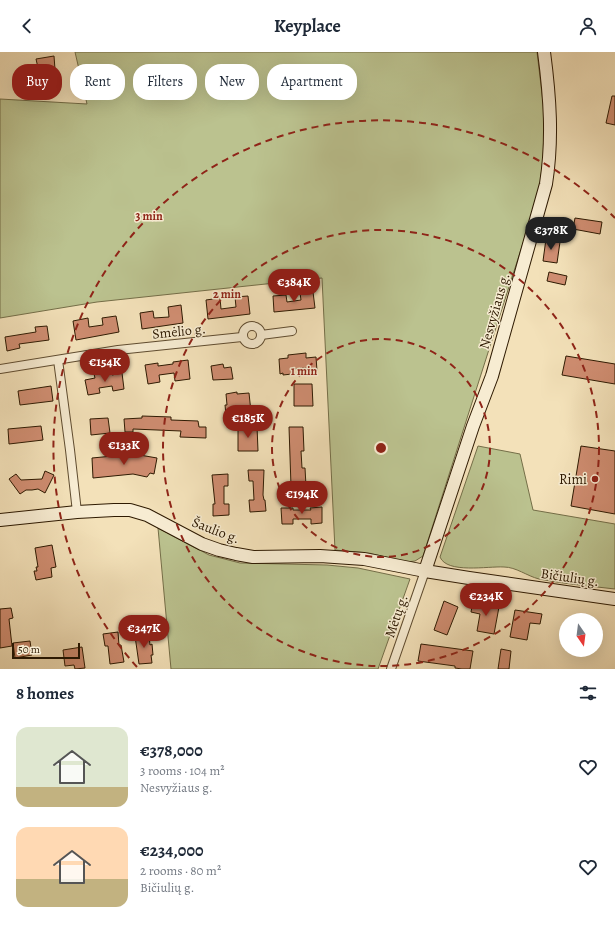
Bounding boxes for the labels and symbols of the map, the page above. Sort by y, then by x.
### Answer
text: 3 min [135,208,163,224]
pin: €378K [523,217,579,251]
pin: €384K [266,269,322,303]
street label: Nesvyžiaus g. [475,271,514,351]
text: 2 min [213,286,241,302]
street label: Smėlio g. [151,319,207,344]
pin: €154K [77,349,133,383]
text: 1 min [291,363,318,379]
pin: €185K [220,405,276,439]
pin: €133K [96,432,152,466]
centre of rings [374,441,388,455]
place label: Rimi [559,470,587,489]
marker: Rimi [590,474,600,484]
pin: €194K [274,481,330,515]
street label: Šaulio g. [189,513,242,548]
street label: Bičiulių g. [540,564,600,591]
pin: €234K [458,583,514,617]
street label: Mėtų g. [380,592,413,640]
north arrow [559,613,603,657]
pin: €347K [116,615,172,649]
scale bar [12,641,80,660]

